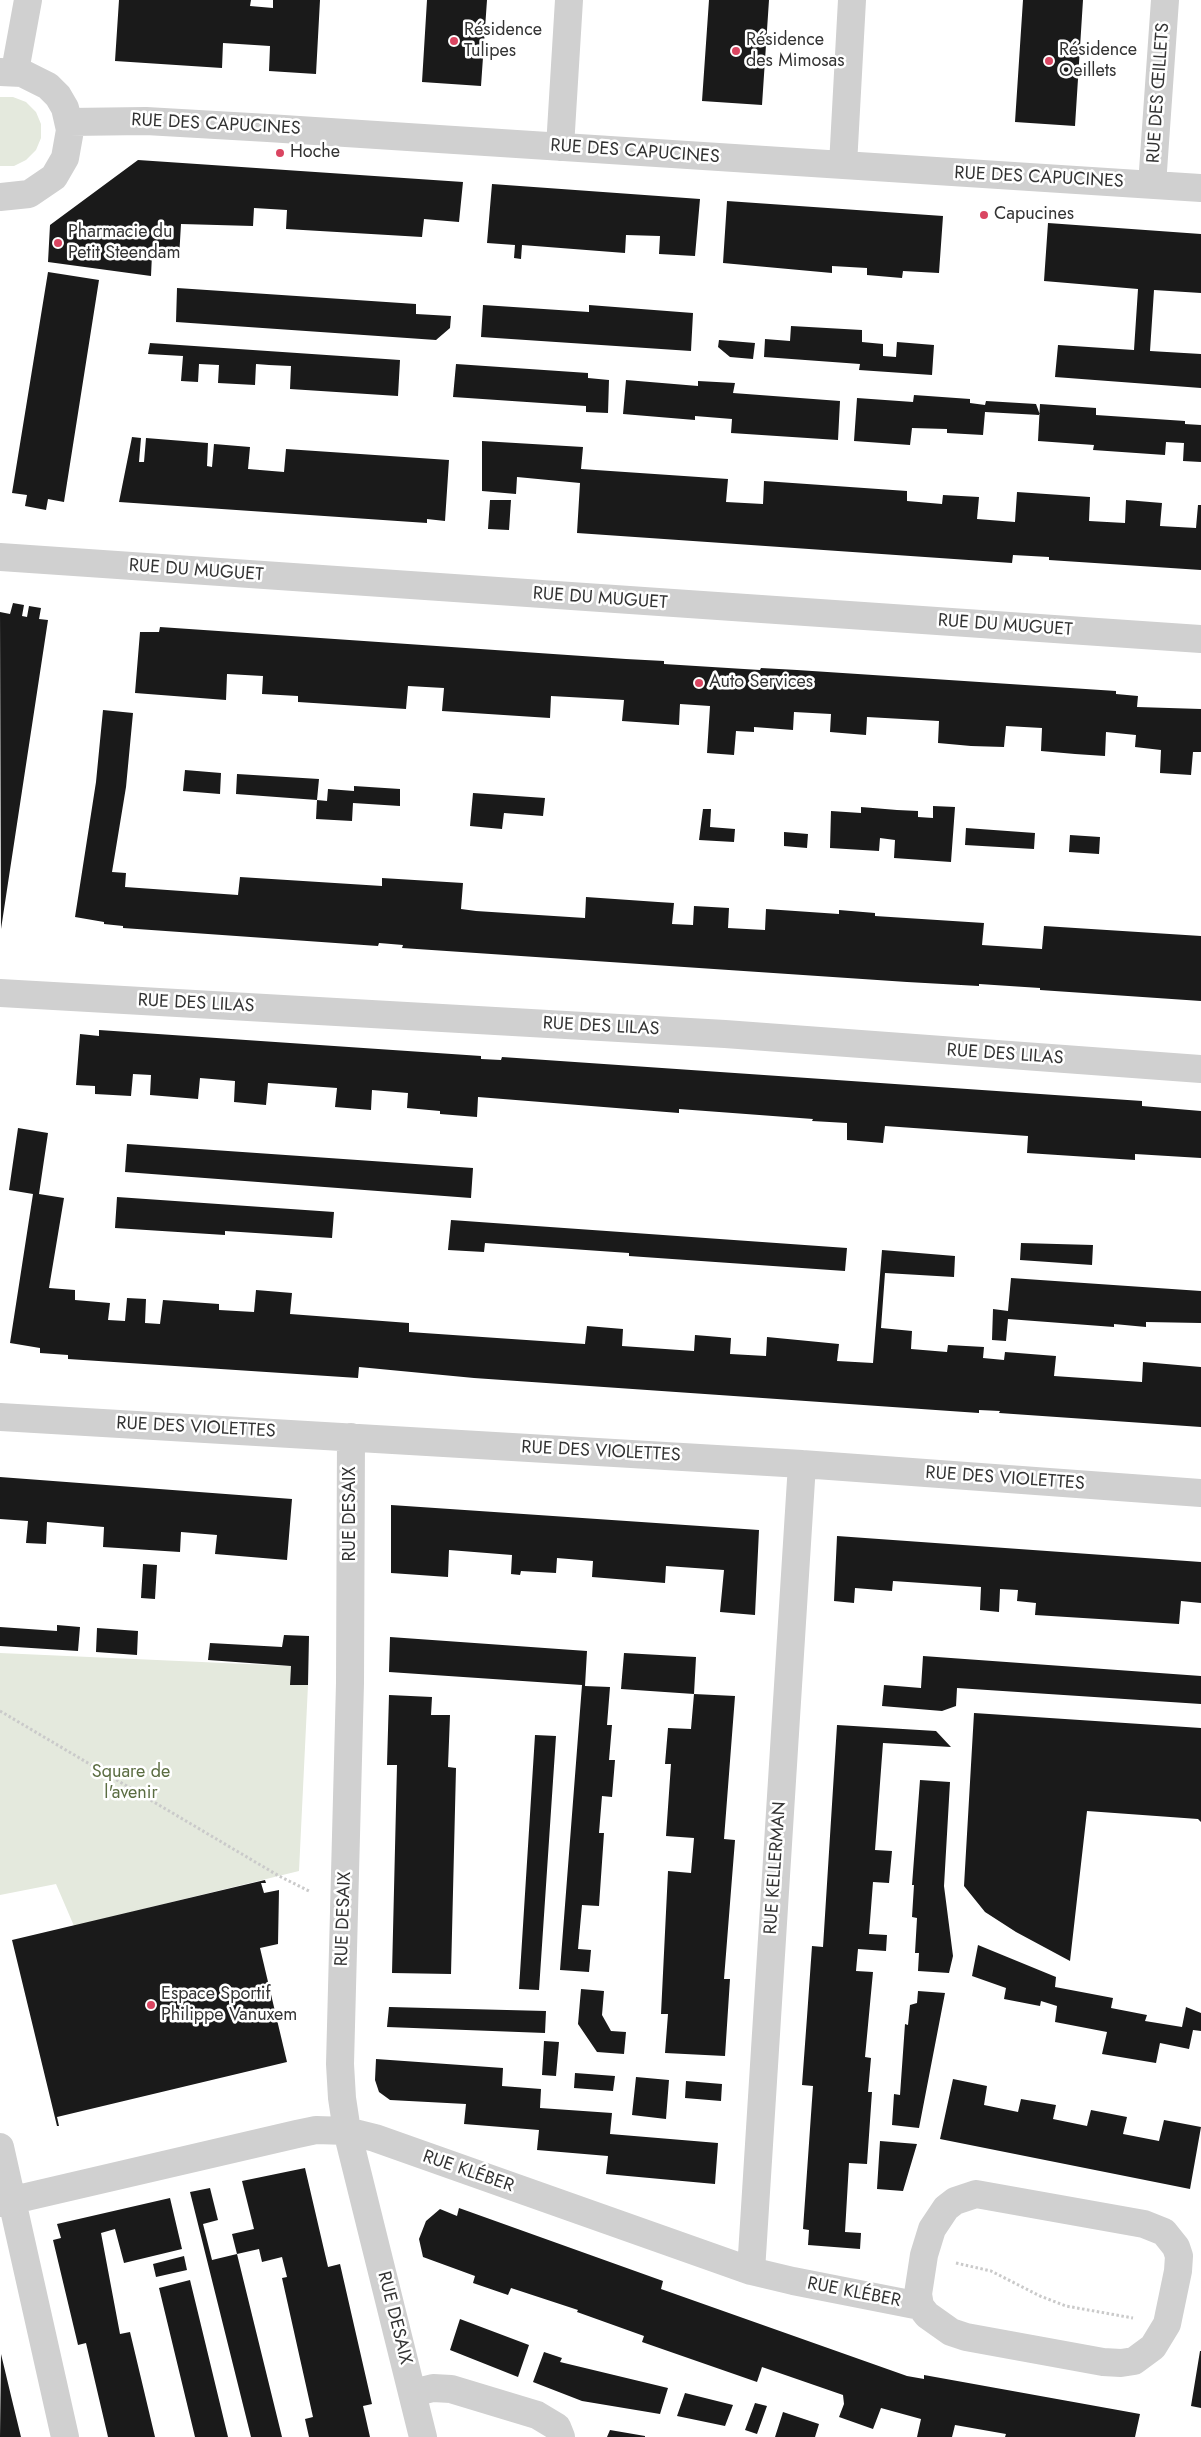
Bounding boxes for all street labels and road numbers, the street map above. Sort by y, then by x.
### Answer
street label: RUE DES ŒILLETS [1143,22,1175,164]
street label: RUE DES CAPUCINES [131,110,301,140]
street label: RUE DES CAPUCINES [550,135,720,169]
street label: RUE DES CAPUCINES [954,163,1124,193]
street label: RUE DU MUGUET [128,556,264,586]
street label: RUE DU MUGUET [532,584,668,614]
street label: RUE DU MUGUET [937,611,1073,641]
street label: RUE DES LILAS [137,990,255,1018]
street label: RUE DES LILAS [542,1013,660,1041]
street label: RUE DES LILAS [946,1040,1064,1070]
street label: RUE DES VIOLETTES [116,1413,276,1443]
street label: RUE DES VIOLETTES [521,1437,681,1467]
street label: RUE DES VIOLETTES [925,1463,1085,1495]
street label: RUE DESAIX [340,1467,362,1561]
street label: RUE KELLERMAN [761,1801,791,1935]
street label: RUE DESAIX [332,1871,356,1967]
street label: RUE KLÉBER [420,2146,516,2198]
street label: RUE DESAIX [372,2269,416,2367]
street label: RUE KLÉBER [805,2273,903,2313]

